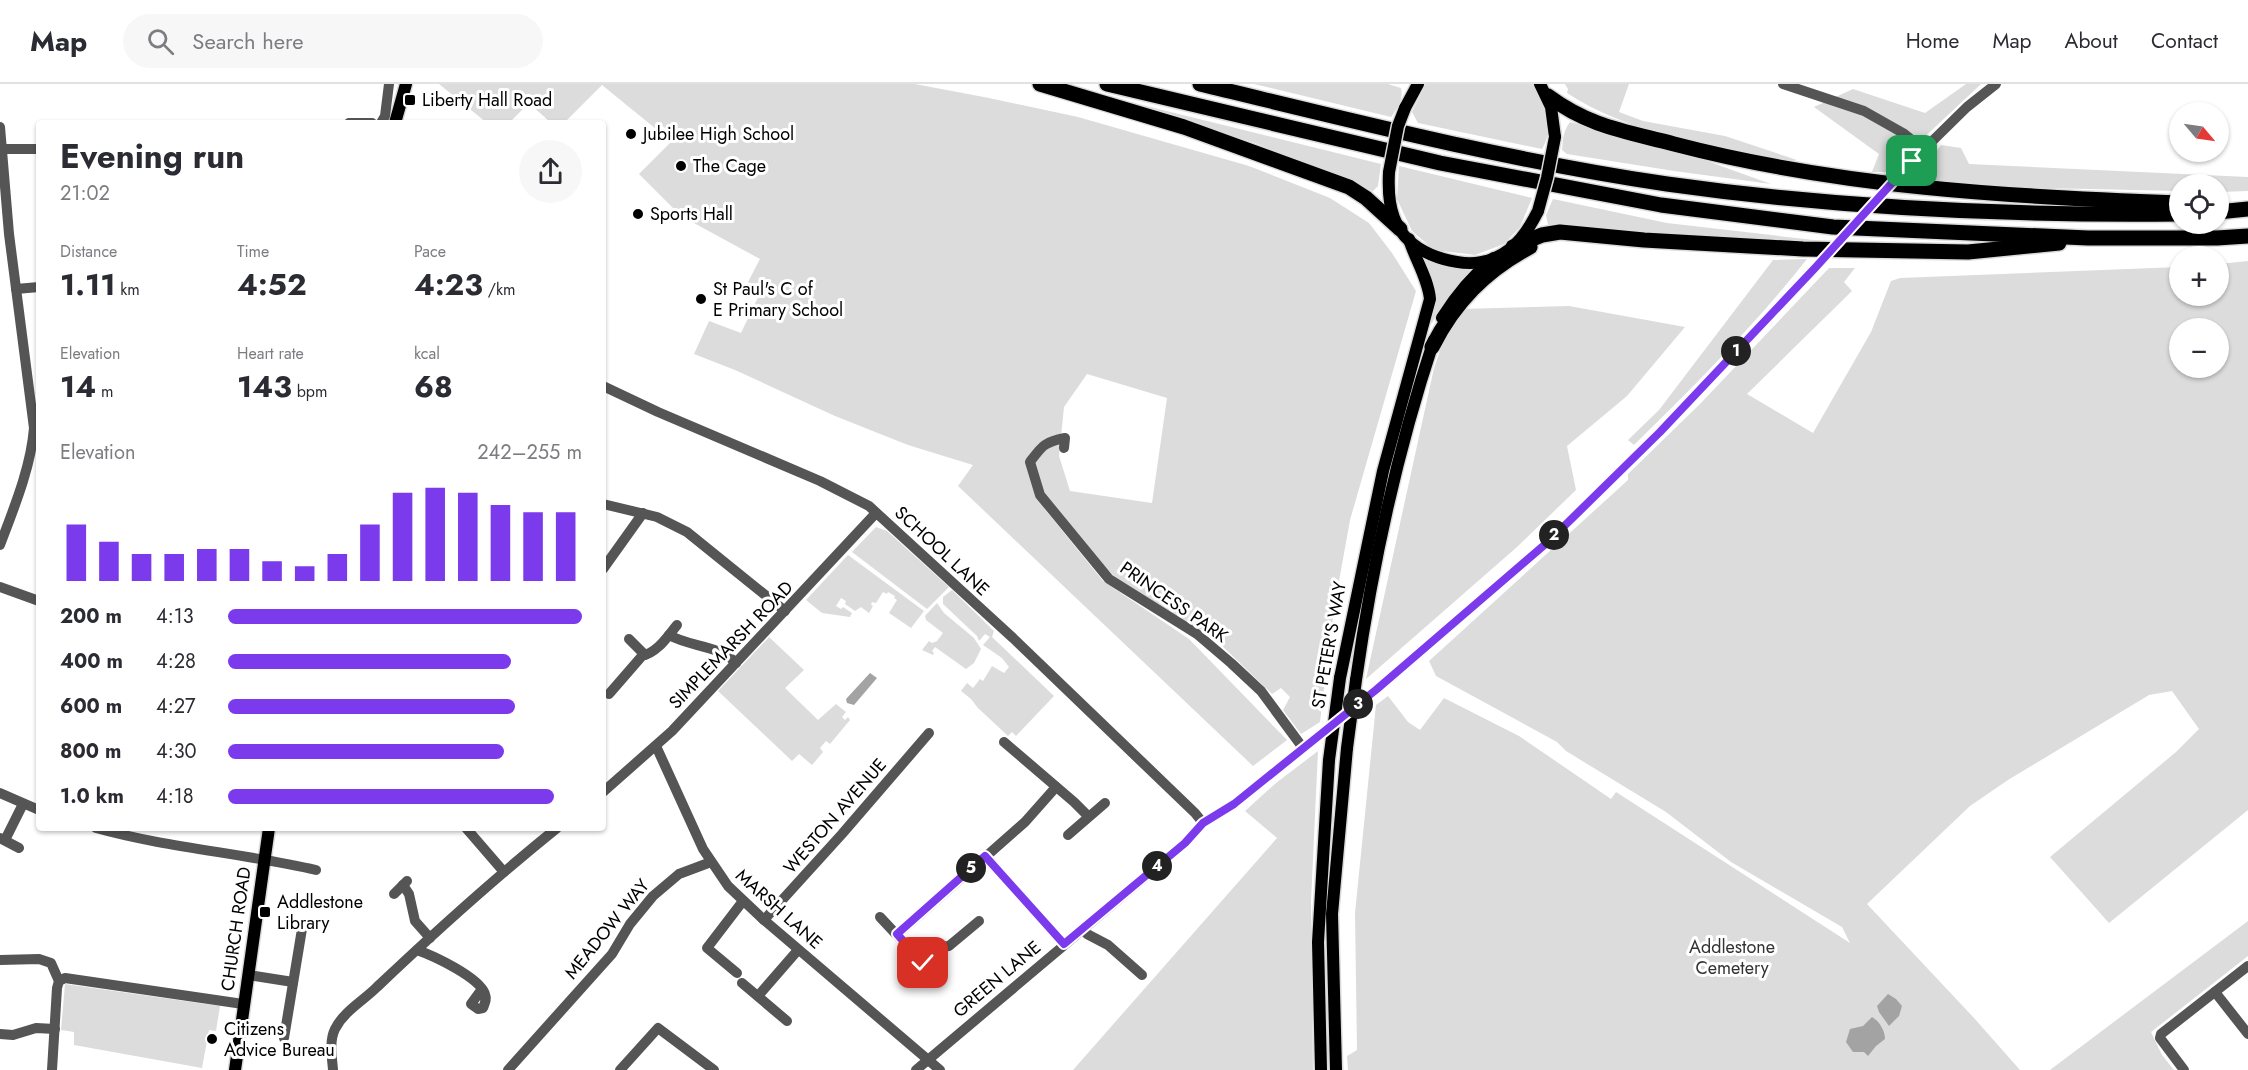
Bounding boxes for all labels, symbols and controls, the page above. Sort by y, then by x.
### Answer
search box [123,14,543,68]
text: Map [30,21,87,62]
icon: search [144,25,177,58]
text: Search here [192,25,304,57]
text: Home [1906,26,1959,56]
text: Map [1992,26,2032,56]
text: About [2065,26,2118,56]
text: Contact [2151,26,2218,56]
place label: Liberty Hall Road [422,87,552,113]
marker: Liberty Hall Road [403,93,417,107]
north arrow [2169,102,2229,162]
map controls [2169,102,2229,378]
place label: Jubilee High School [641,121,794,147]
marker: Jubilee High School [624,127,638,141]
text: Evening run [60,133,244,180]
pin [1886,135,1937,186]
button: share [519,140,582,203]
icon: arrive [1895,144,1928,177]
place label: The Cage [693,153,766,179]
marker: The Cage [674,159,688,173]
button: locate [2169,174,2229,234]
text: 21:02 [60,179,110,208]
place label: Sports Hall [650,201,733,227]
marker: Sports Hall [631,207,645,221]
text: Distance [60,240,117,263]
text: Time [237,240,269,263]
text: Pace [414,240,446,263]
button: + [2169,246,2229,306]
text: 1.11 [60,263,115,306]
text: 4:52 [237,263,307,306]
text: 4:23 [414,263,483,306]
place label: St Paul's C of E Primary School [713,276,843,323]
text: km [115,278,140,301]
text: /km [483,278,515,301]
marker: St Paul's C of E Primary School [694,292,708,306]
button: − [2169,318,2229,378]
pin: 1 [1721,336,1751,366]
text: 1 [1732,339,1740,362]
text: Elevation [60,342,120,365]
text: Heart rate [237,342,304,365]
text: kcal [414,342,440,365]
text: 14 [60,365,96,408]
text: 143 [237,365,292,408]
text: 68 [414,365,453,408]
text: m [96,380,114,403]
text: bpm [292,380,327,403]
text: Elevation [60,438,135,467]
text: 242–255 m [477,438,582,467]
street label: SCHOOL LANE [889,500,995,602]
pin: 2 [1539,520,1569,550]
text: 2 [1549,523,1559,546]
street label: PRINCESS PARK [1115,555,1234,649]
street label: SIMPLEMARSH ROAD [663,575,799,715]
street label: ST PETER'S WAY [1305,578,1353,711]
text: 200 m [60,602,122,631]
text: 4:13 [156,602,194,631]
text: 400 m [60,647,123,676]
text: 4:28 [156,647,196,676]
pin: 3 [1343,689,1373,719]
text: 600 m [60,692,122,721]
text: 4:27 [156,692,196,721]
text: 3 [1353,692,1363,715]
text: 800 m [60,737,121,766]
text: 4:30 [156,737,197,766]
street label: WESTON AVENUE [777,753,893,879]
text: 1.0 km [60,782,124,811]
text: 4:18 [156,782,194,811]
pin: 4 [1142,851,1172,881]
pin: 5 [956,853,986,883]
text: 4 [1151,854,1163,877]
text: 5 [966,856,976,879]
street label: MARSH LANE [730,863,828,955]
street label: CHURCH ROAD [214,865,258,993]
street label: MEADOW WAY [558,873,656,985]
place label: Addlestone Library [277,889,363,936]
marker: Addlestone Library [258,905,272,919]
street label: GREEN LANE [947,934,1047,1024]
park label: Addlestone Cemetery [1689,934,1775,981]
pin [897,937,948,988]
icon: check [906,946,939,979]
place label: Citizens Advice Bureau [224,1016,335,1063]
marker: Citizens Advice Bureau [205,1032,219,1046]

